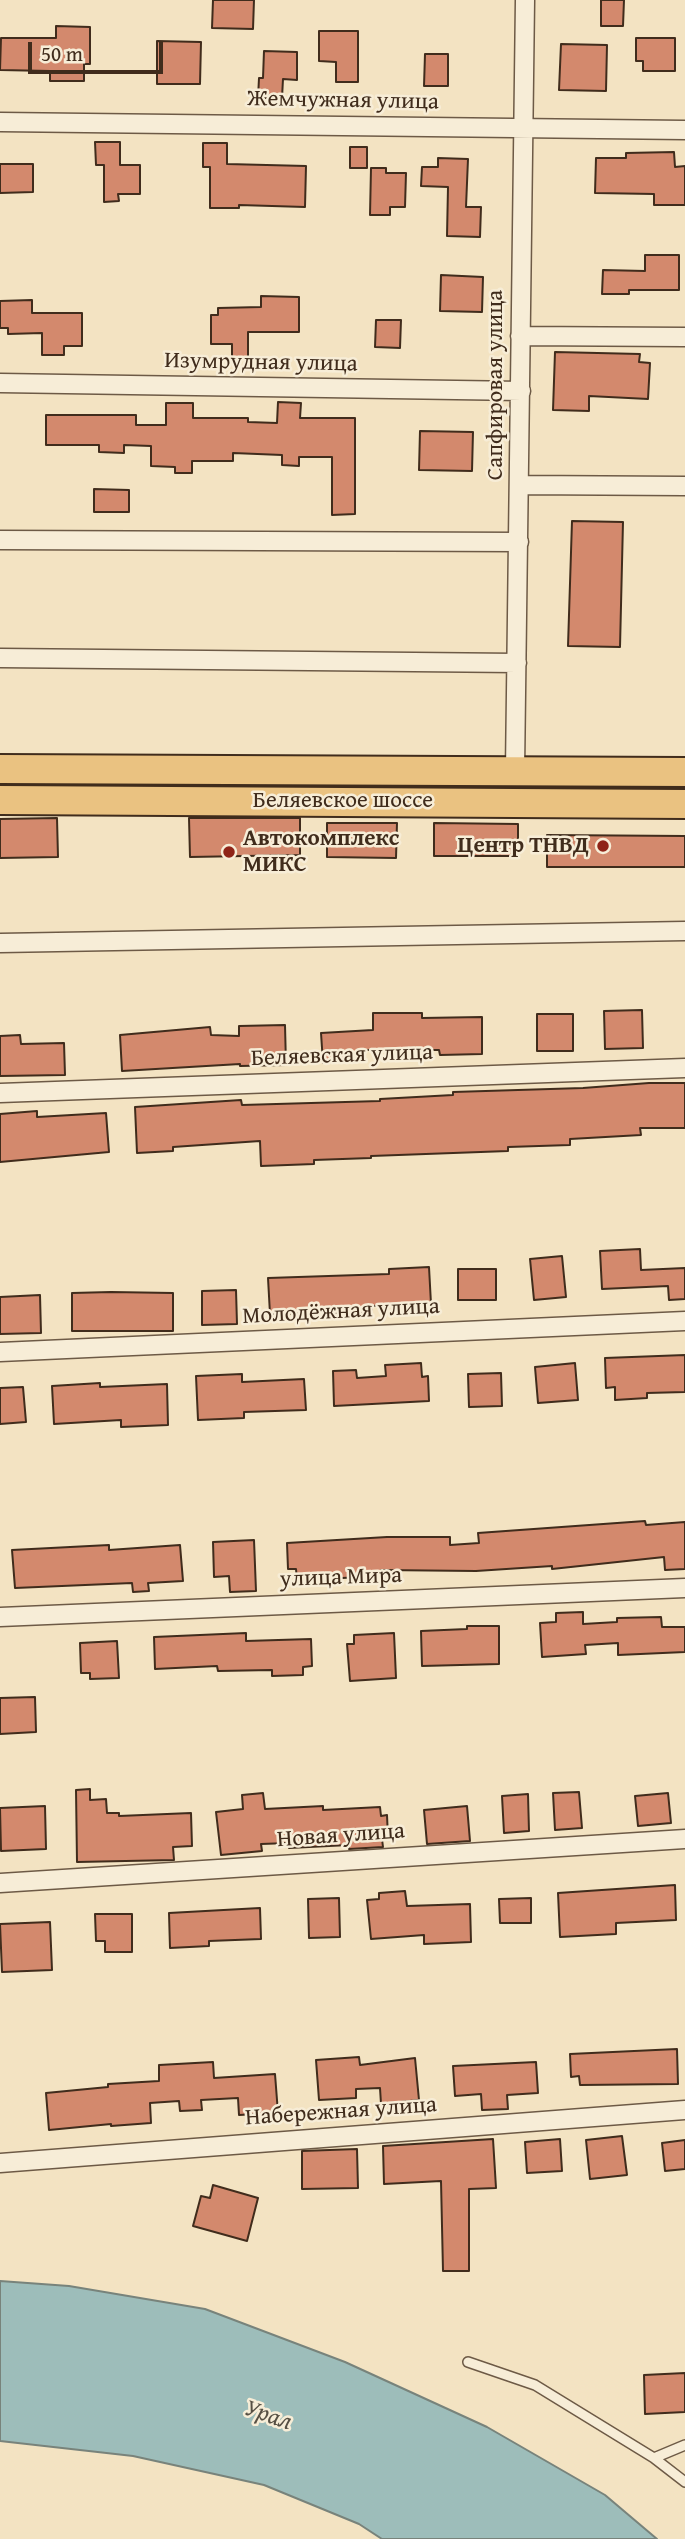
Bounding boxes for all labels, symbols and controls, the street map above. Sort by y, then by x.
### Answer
scale bar [32,28,166,72]
text: 50 m [41,38,83,69]
street label: Жемчужная улица [247,86,439,116]
street label: Сапфировая улица [482,290,510,480]
street label: Изумрудная улица [164,348,358,378]
street label: Беляевское шоссе [253,787,433,815]
place label: Автокомплекс МИКС [243,825,399,879]
place label: Центр ТНВД [458,832,589,860]
marker: Центр ТНВД [595,838,611,854]
marker: Автокомплекс МИКС [221,844,237,860]
street label: Беляевская улица [251,1039,433,1073]
street label: Молодёжная улица [242,1293,440,1331]
street label: улица Мира [279,1562,403,1594]
street label: Новая улица [276,1818,406,1854]
street label: Набережная улица [244,2092,438,2132]
water label: Урал [241,2395,295,2437]

